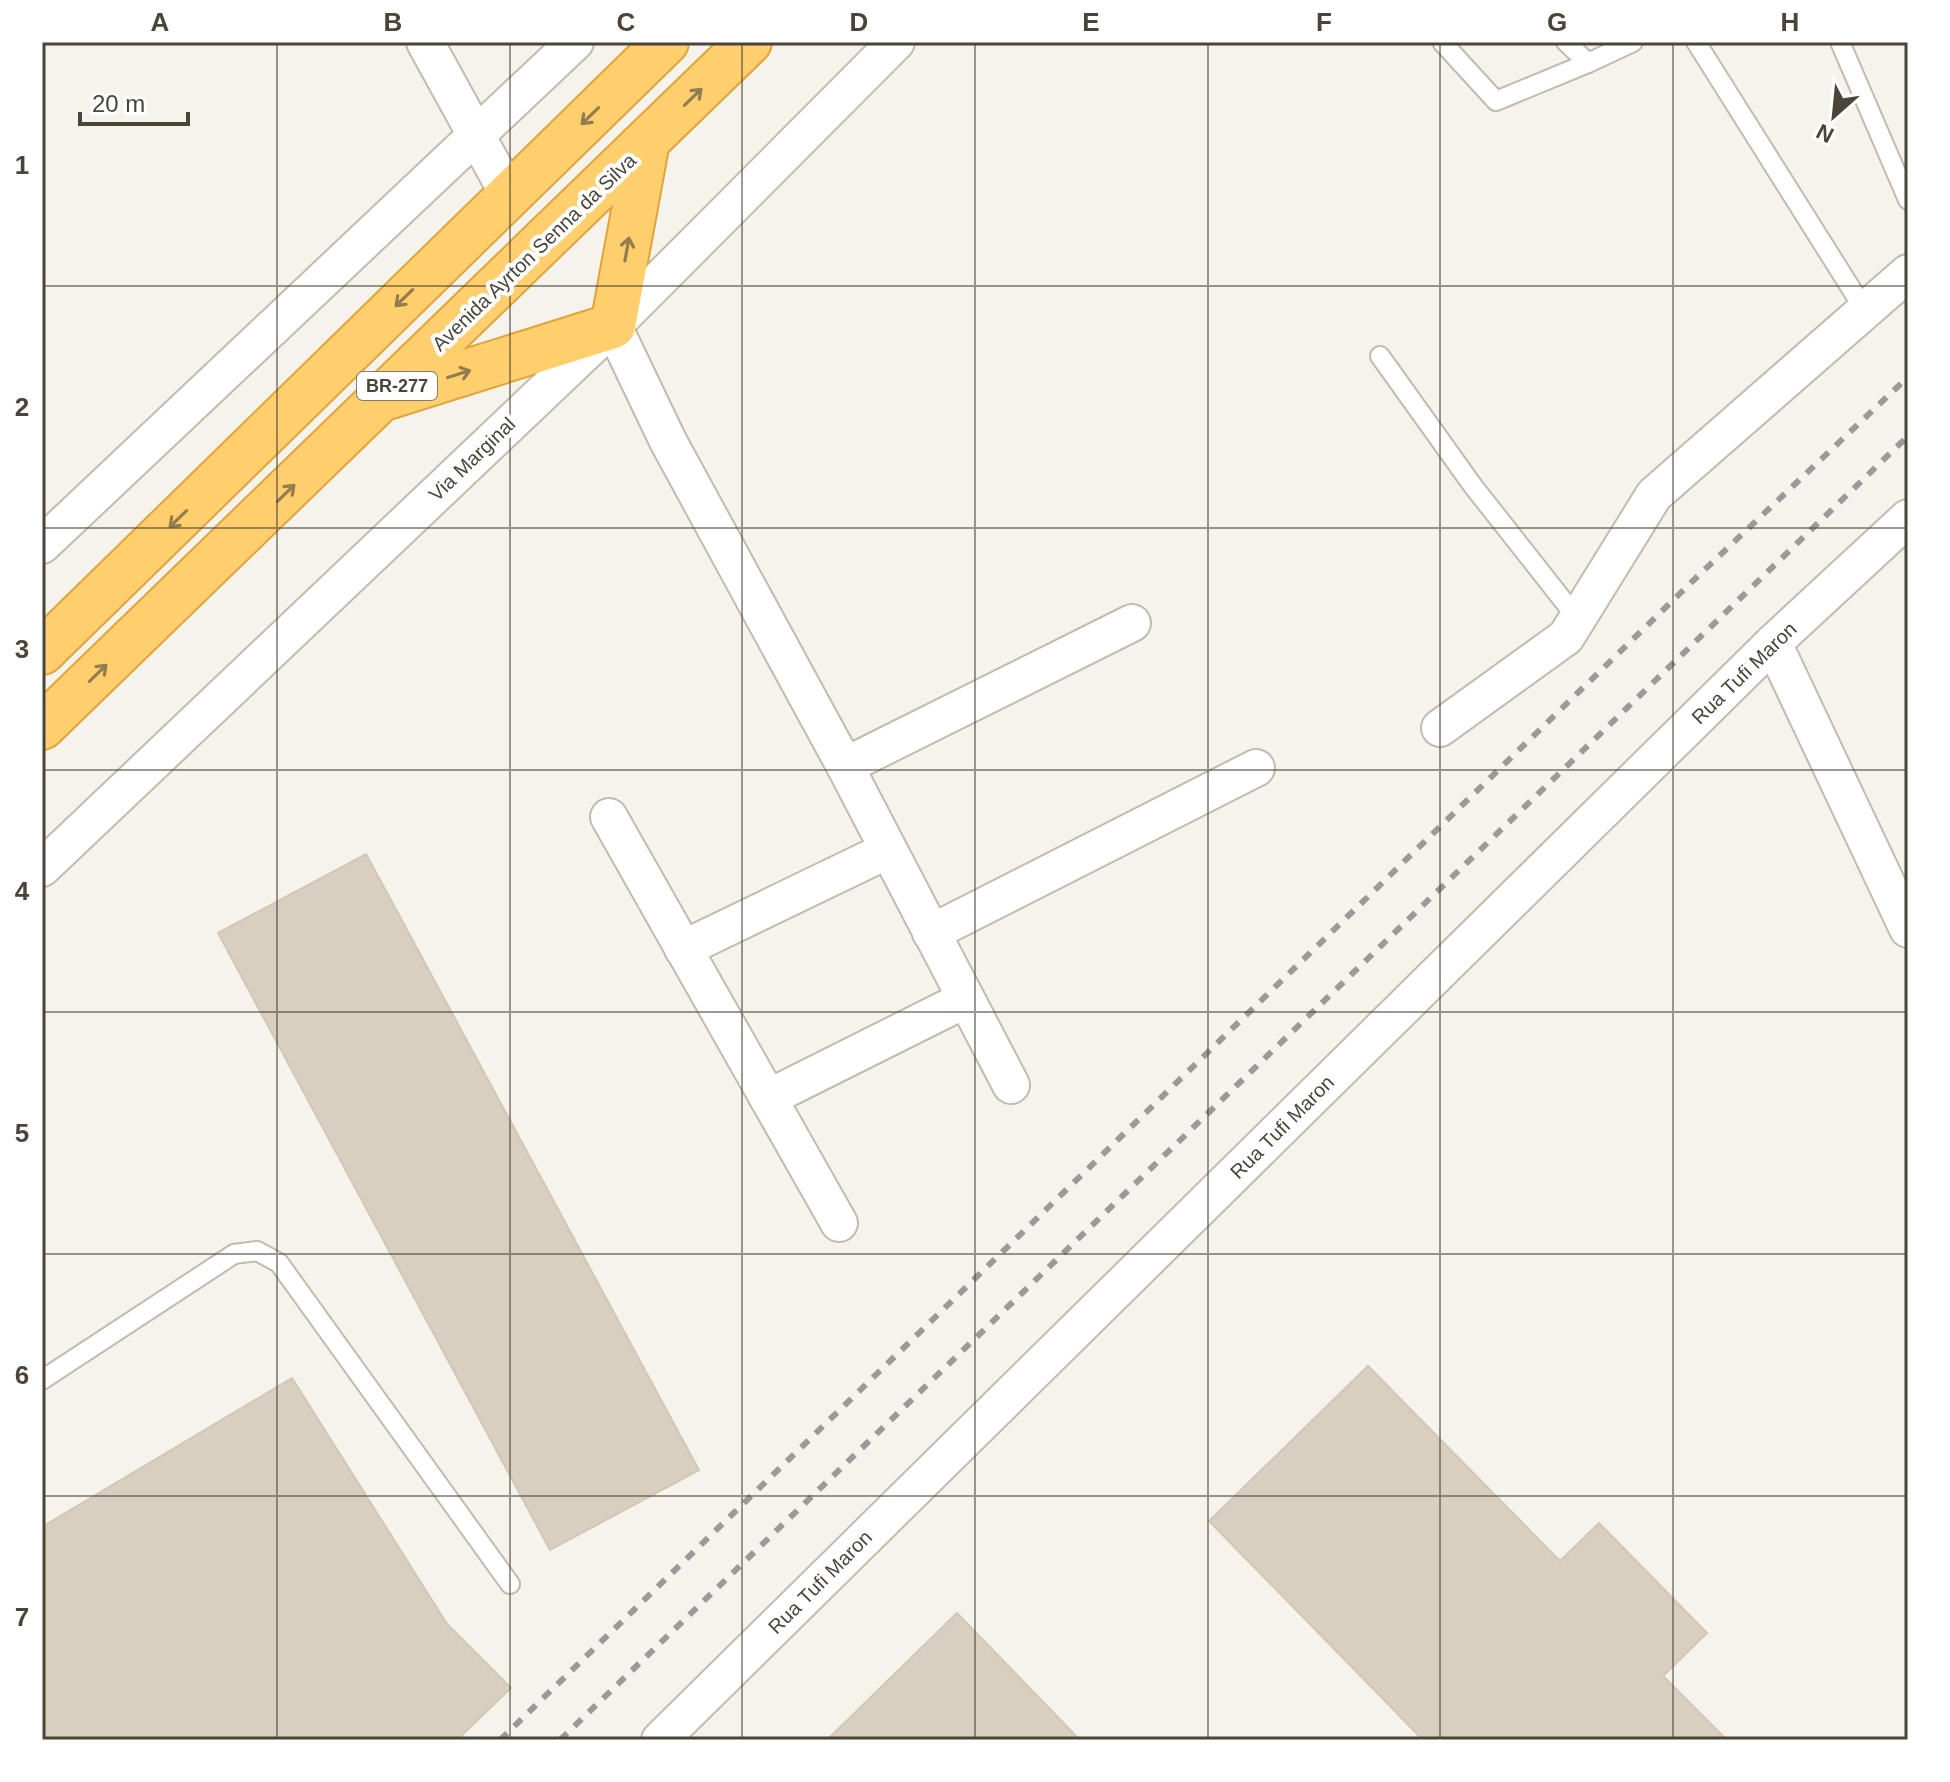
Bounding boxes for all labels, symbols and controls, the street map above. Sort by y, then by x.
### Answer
text: A [151,7,170,37]
text: B [384,7,402,37]
text: C [617,7,636,37]
text: D [850,7,868,37]
text: E [1082,7,1100,37]
text: F [1316,7,1332,37]
text: G [1547,7,1567,37]
text: H [1781,7,1799,37]
scale bar [80,76,188,126]
north arrow [1794,76,1874,156]
one-way arrow [683,87,703,106]
text: 20 m [92,90,145,117]
one-way arrow [581,106,600,125]
text: N [1812,119,1838,148]
street label: Avenida Ayrton Senna da Silva [428,148,641,355]
text: 1 [15,150,29,180]
one-way arrow [621,237,636,263]
one-way arrow [395,288,414,307]
one-way arrow [446,366,471,381]
road number: BR-277 [357,372,437,400]
text: 2 [15,392,29,422]
street label: Via Marginal [425,413,519,505]
one-way arrow [275,484,295,502]
one-way arrow [169,509,188,528]
street label: Rua Tufi Maron [1687,618,1801,728]
text: 3 [15,634,29,664]
one-way arrow [88,664,107,683]
text: 4 [15,876,30,906]
street label: Rua Tufi Maron [1226,1071,1338,1183]
text: 5 [15,1118,29,1148]
text: 6 [15,1360,29,1390]
street label: Rua Tufi Maron [764,1526,876,1638]
text: 7 [15,1602,29,1632]

